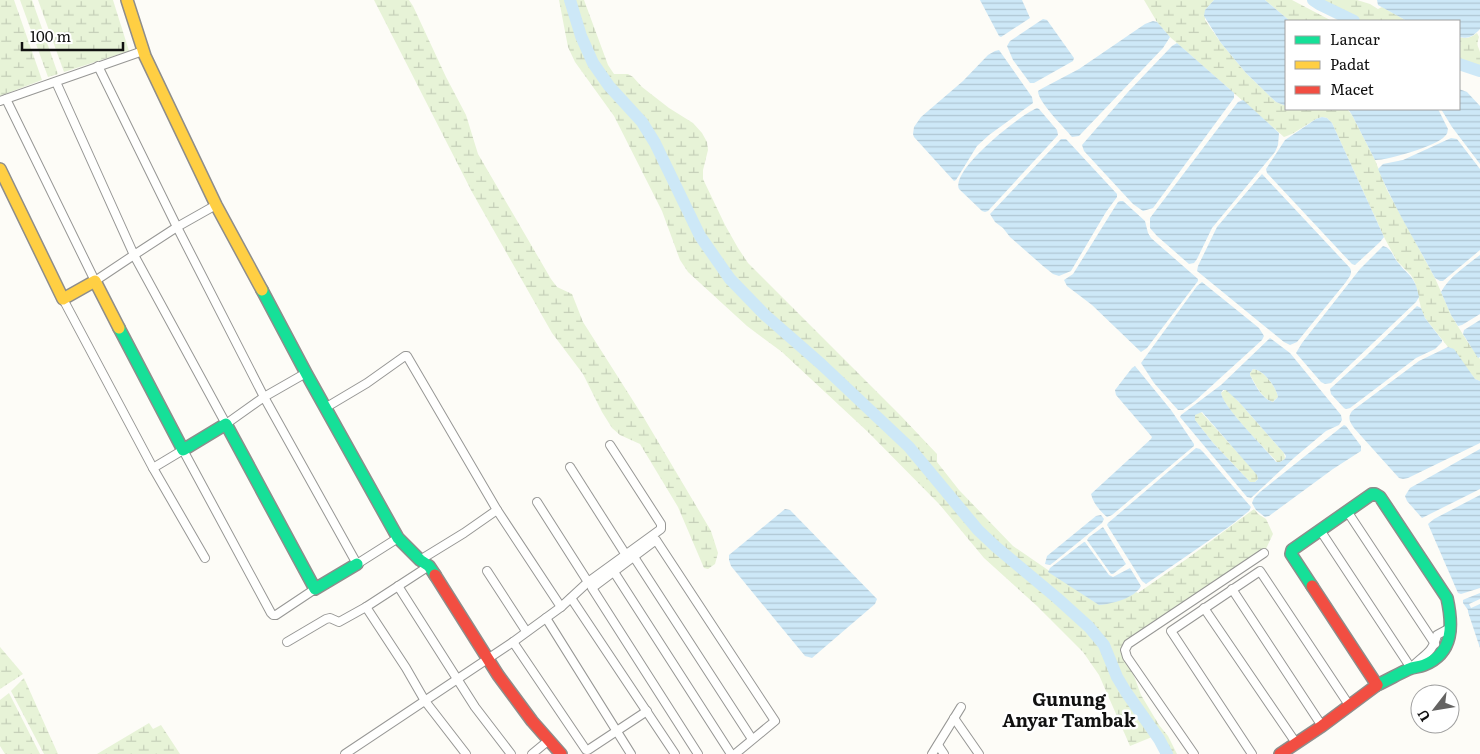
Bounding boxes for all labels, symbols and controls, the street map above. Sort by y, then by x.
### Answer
scale bar [22,20,124,52]
legend [1285,20,1460,110]
text: 100 m [30,24,71,47]
text: Lancar [1330,27,1380,50]
text: Padat [1330,52,1370,75]
text: Macet [1330,77,1374,100]
north arrow [1410,684,1460,734]
district label: Gunung Anyar Tambak [1002,685,1137,733]
text: U [1412,706,1434,726]

